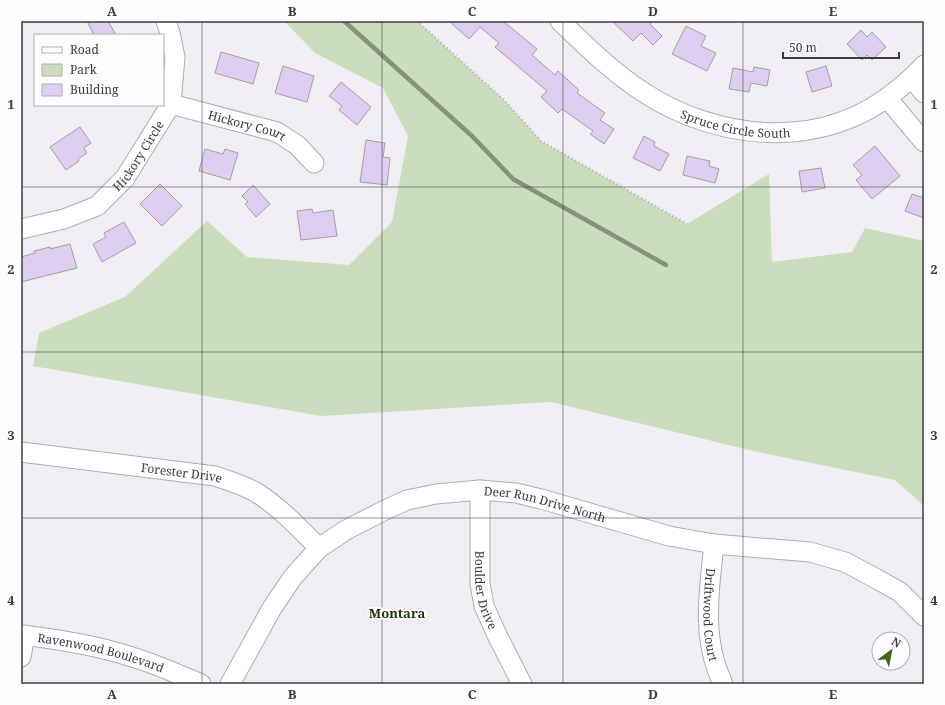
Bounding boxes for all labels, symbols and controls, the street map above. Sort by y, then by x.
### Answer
text: A [107,2,117,20]
text: B [288,2,297,20]
text: C [468,2,477,20]
text: D [648,2,658,20]
text: E [829,2,838,20]
legend [34,34,164,106]
scale bar [783,34,899,60]
text: 50 m [789,39,817,56]
text: Road [70,41,100,58]
text: Park [70,61,98,78]
text: Building [70,81,119,98]
text: 1 [7,95,15,113]
text: 1 [930,95,938,113]
street label: Spruce Circle South [678,105,791,141]
street label: Hickory Court [206,106,290,144]
street label: Hickory Circle [108,117,167,195]
text: 2 [7,260,15,278]
text: 2 [930,260,938,278]
text: 3 [7,426,15,444]
text: 3 [930,426,938,444]
street label: Forester Drive [140,458,225,487]
street label: Deer Run Drive North [483,482,608,526]
street label: Boulder Drive [472,551,502,632]
street label: Driftwood Court [700,567,723,663]
text: 4 [7,591,15,609]
text: 4 [930,591,938,609]
district label: Montara [369,604,425,622]
street label: Ravenwood Boulevard [37,629,167,676]
north arrow [871,631,911,671]
text: N [889,633,904,651]
text: A [107,685,117,703]
text: B [288,685,297,703]
text: C [468,685,477,703]
text: D [648,685,658,703]
text: E [829,685,838,703]

